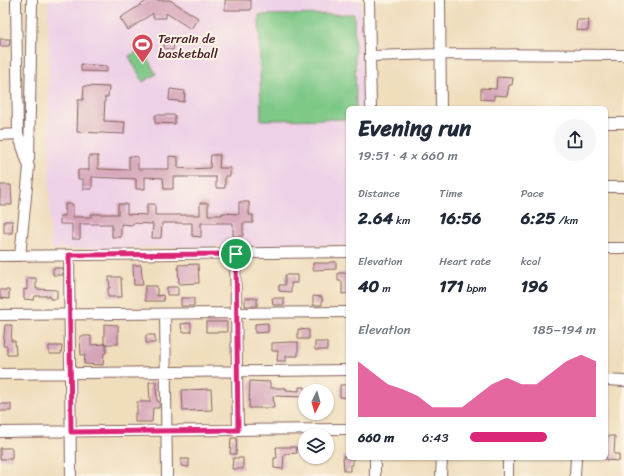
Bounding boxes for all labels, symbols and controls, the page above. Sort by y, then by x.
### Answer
place label: Terrain de basketball [158,27,218,65]
sports icon: Terrain de basketball [129,32,155,65]
text: Evening run [358,109,471,148]
button: share [554,119,596,161]
text: 19:51 · 4 × 660 m [358,144,458,167]
text: Distance [358,184,400,203]
text: Time [439,184,463,203]
text: Pace [521,184,544,203]
text: 2.64 [358,203,393,233]
text: 16:56 [439,203,481,233]
text: 6:25 [521,203,556,233]
text: km [393,211,410,230]
text: /km [556,211,578,230]
pin [219,237,253,271]
icon: arrive [225,243,247,265]
text: Elevation [358,252,403,271]
text: Heart rate [439,252,491,271]
text: kcal [521,252,541,271]
text: 40 [358,271,379,301]
text: 171 [439,271,464,301]
text: 196 [521,271,548,301]
text: m [379,279,391,298]
text: bpm [464,279,487,298]
text: Elevation [358,318,411,341]
text: 185–194 m [532,318,596,341]
north arrow [298,384,334,420]
map controls [298,384,334,464]
text: 660 m [358,426,394,449]
text: 6:43 [422,426,449,449]
button: layers [298,428,334,464]

